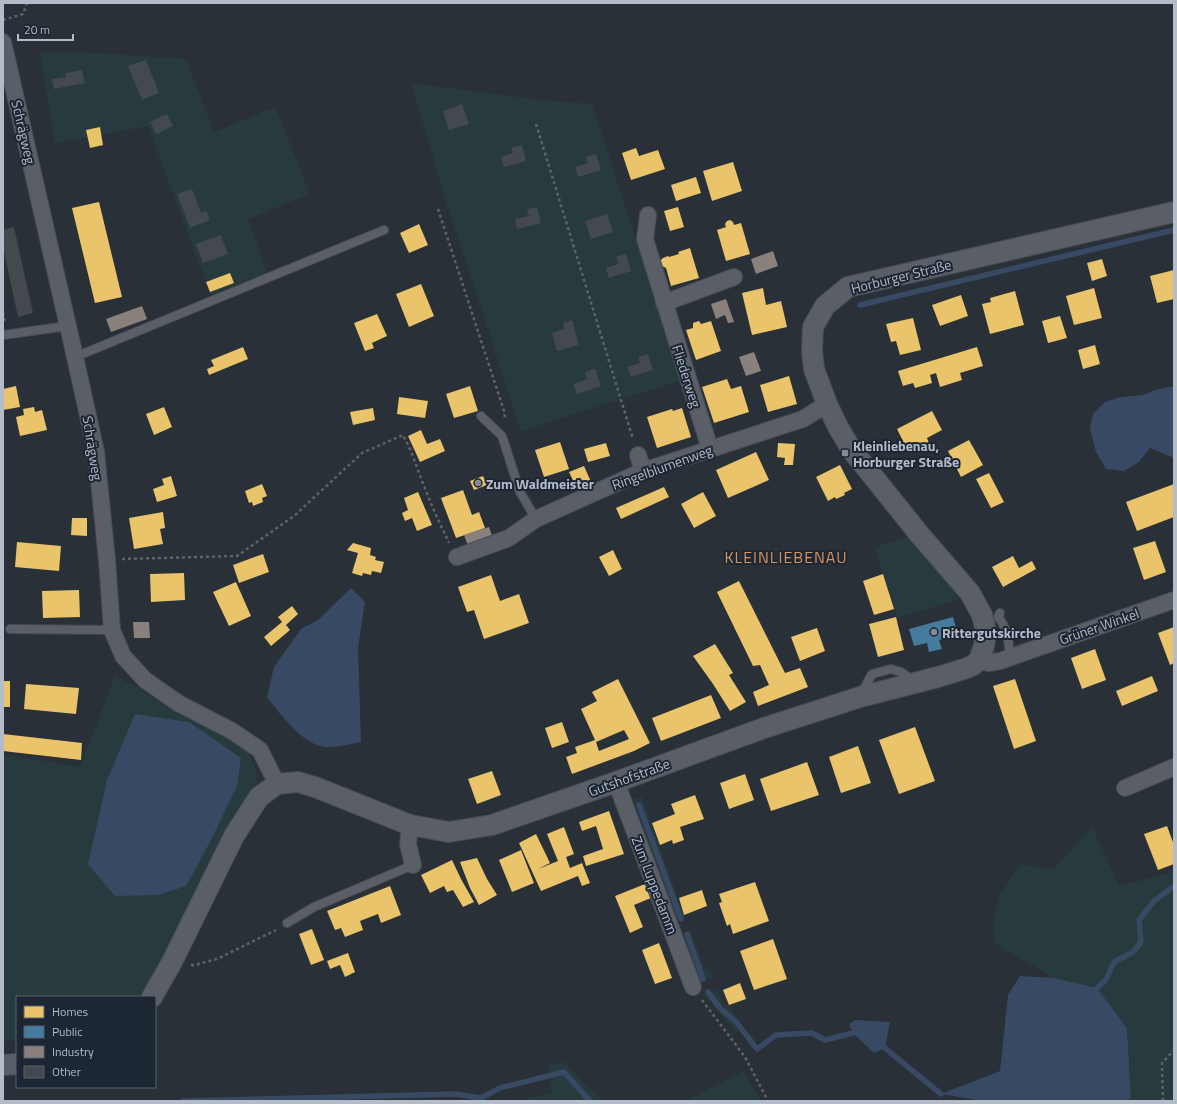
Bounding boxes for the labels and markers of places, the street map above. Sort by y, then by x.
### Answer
place label: Kleinliebenau, Horburger Straße [853,435,959,472]
marker: Kleinliebenau, Horburger Straße [840,448,850,458]
place label: Zum Waldmeister [486,473,594,494]
marker: Zum Waldmeister [473,478,483,488]
place label: Rittergutskirche [942,622,1041,643]
marker: Rittergutskirche [929,627,939,637]

